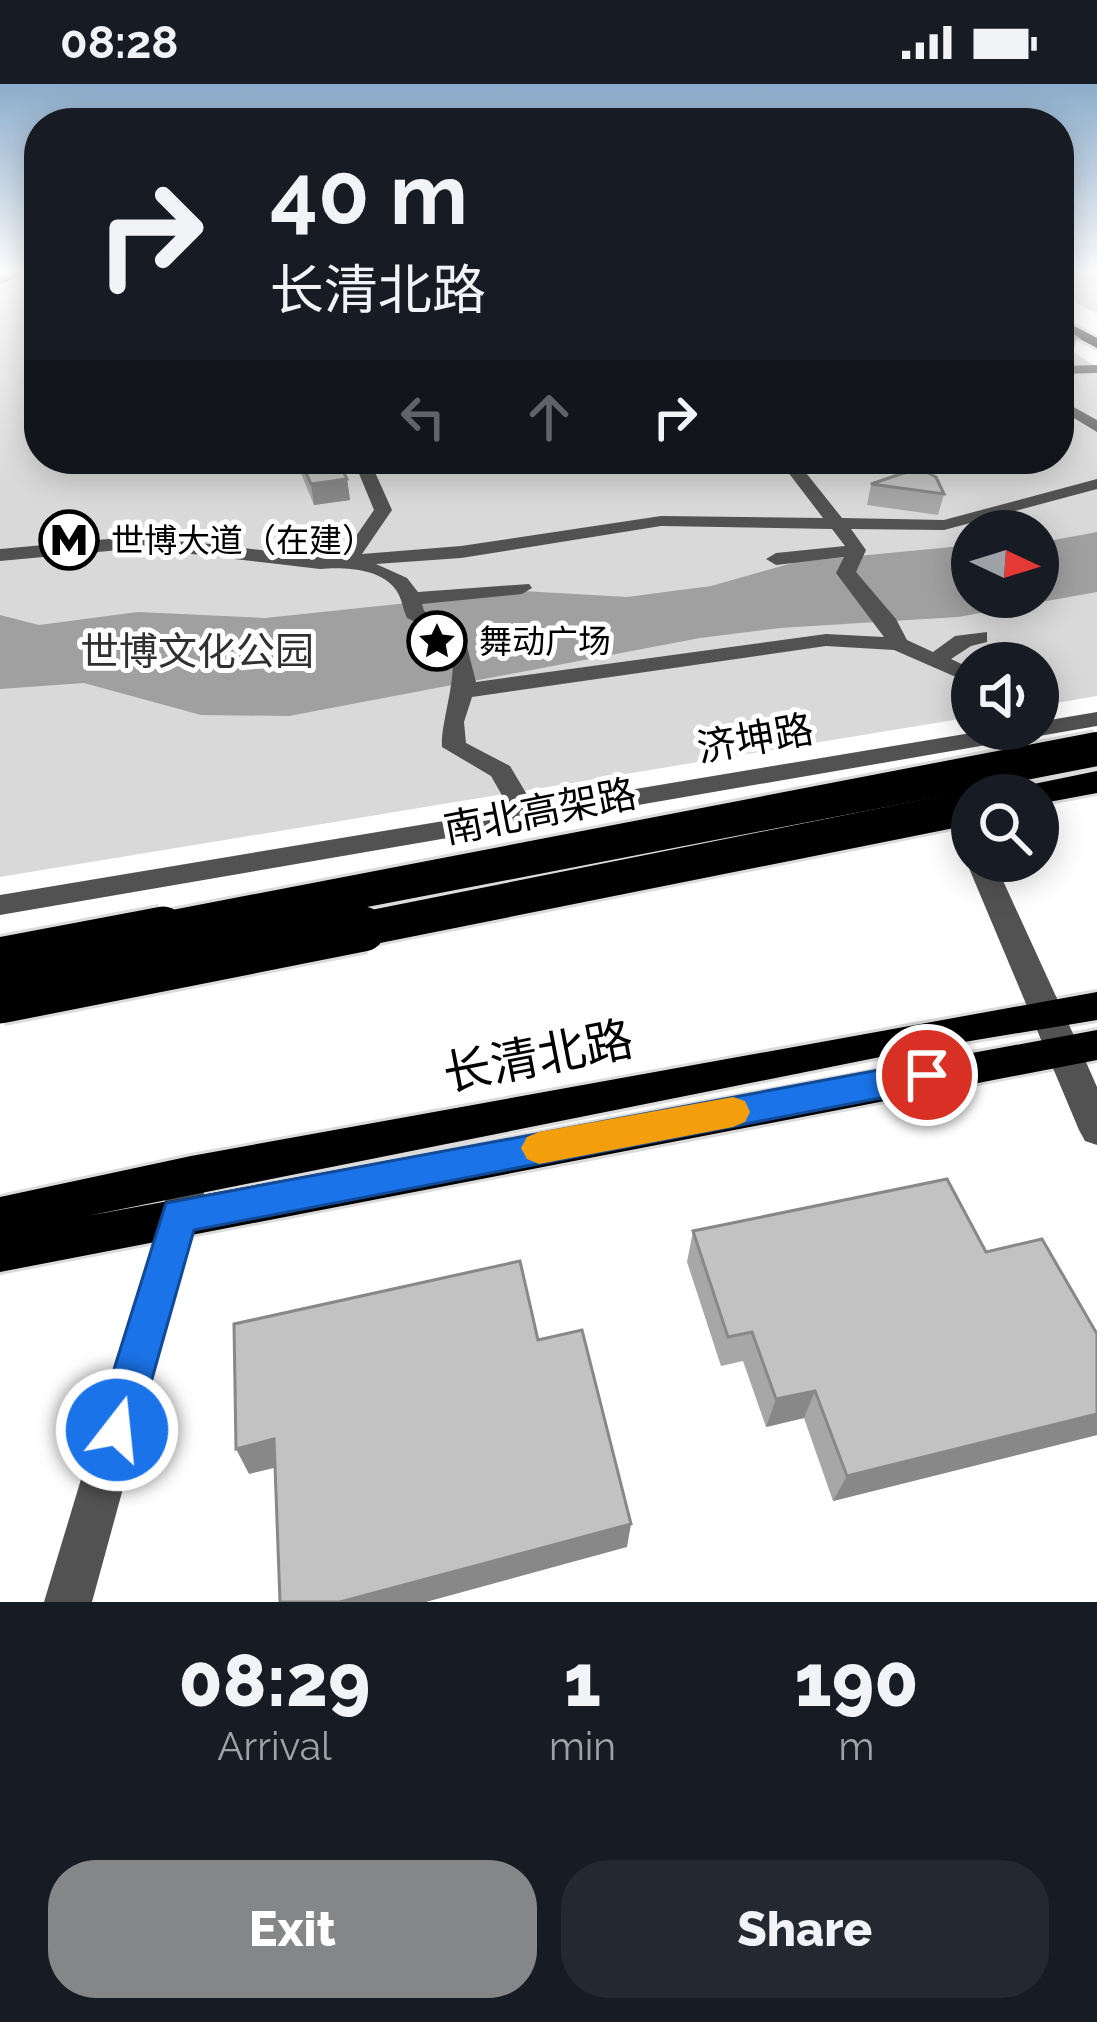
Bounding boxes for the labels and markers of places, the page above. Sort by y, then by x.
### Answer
metro station icon: 世博大道（在建） [38,509,100,571]
place label: 世博大道（在建） [111,521,375,560]
place icon: 舞动广场 [406,610,468,672]
place label: 舞动广场 [479,622,611,661]
pin [876,1024,978,1126]

